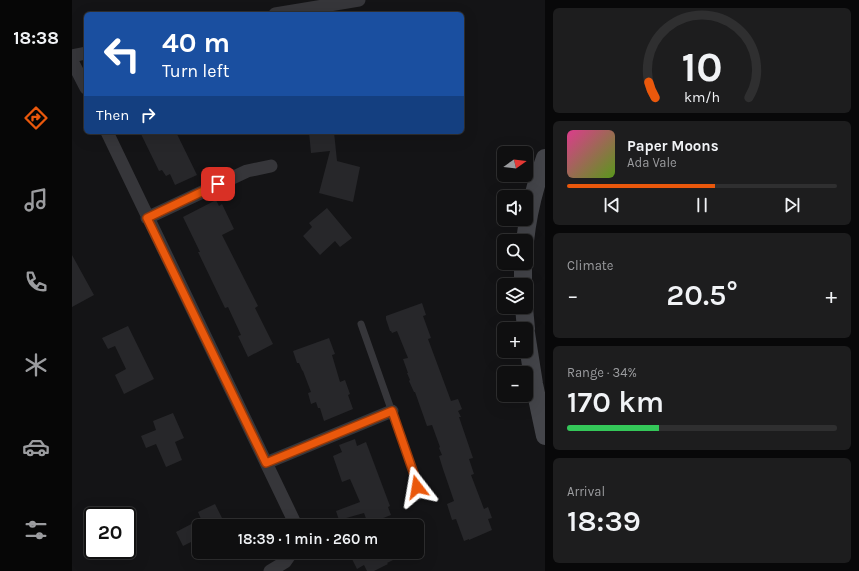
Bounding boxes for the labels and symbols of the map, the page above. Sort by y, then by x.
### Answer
north arrow [497,146,533,182]
pin [201,167,235,201]
position arrow [396,466,438,508]
speed limit sign: 20 [84,507,136,559]

